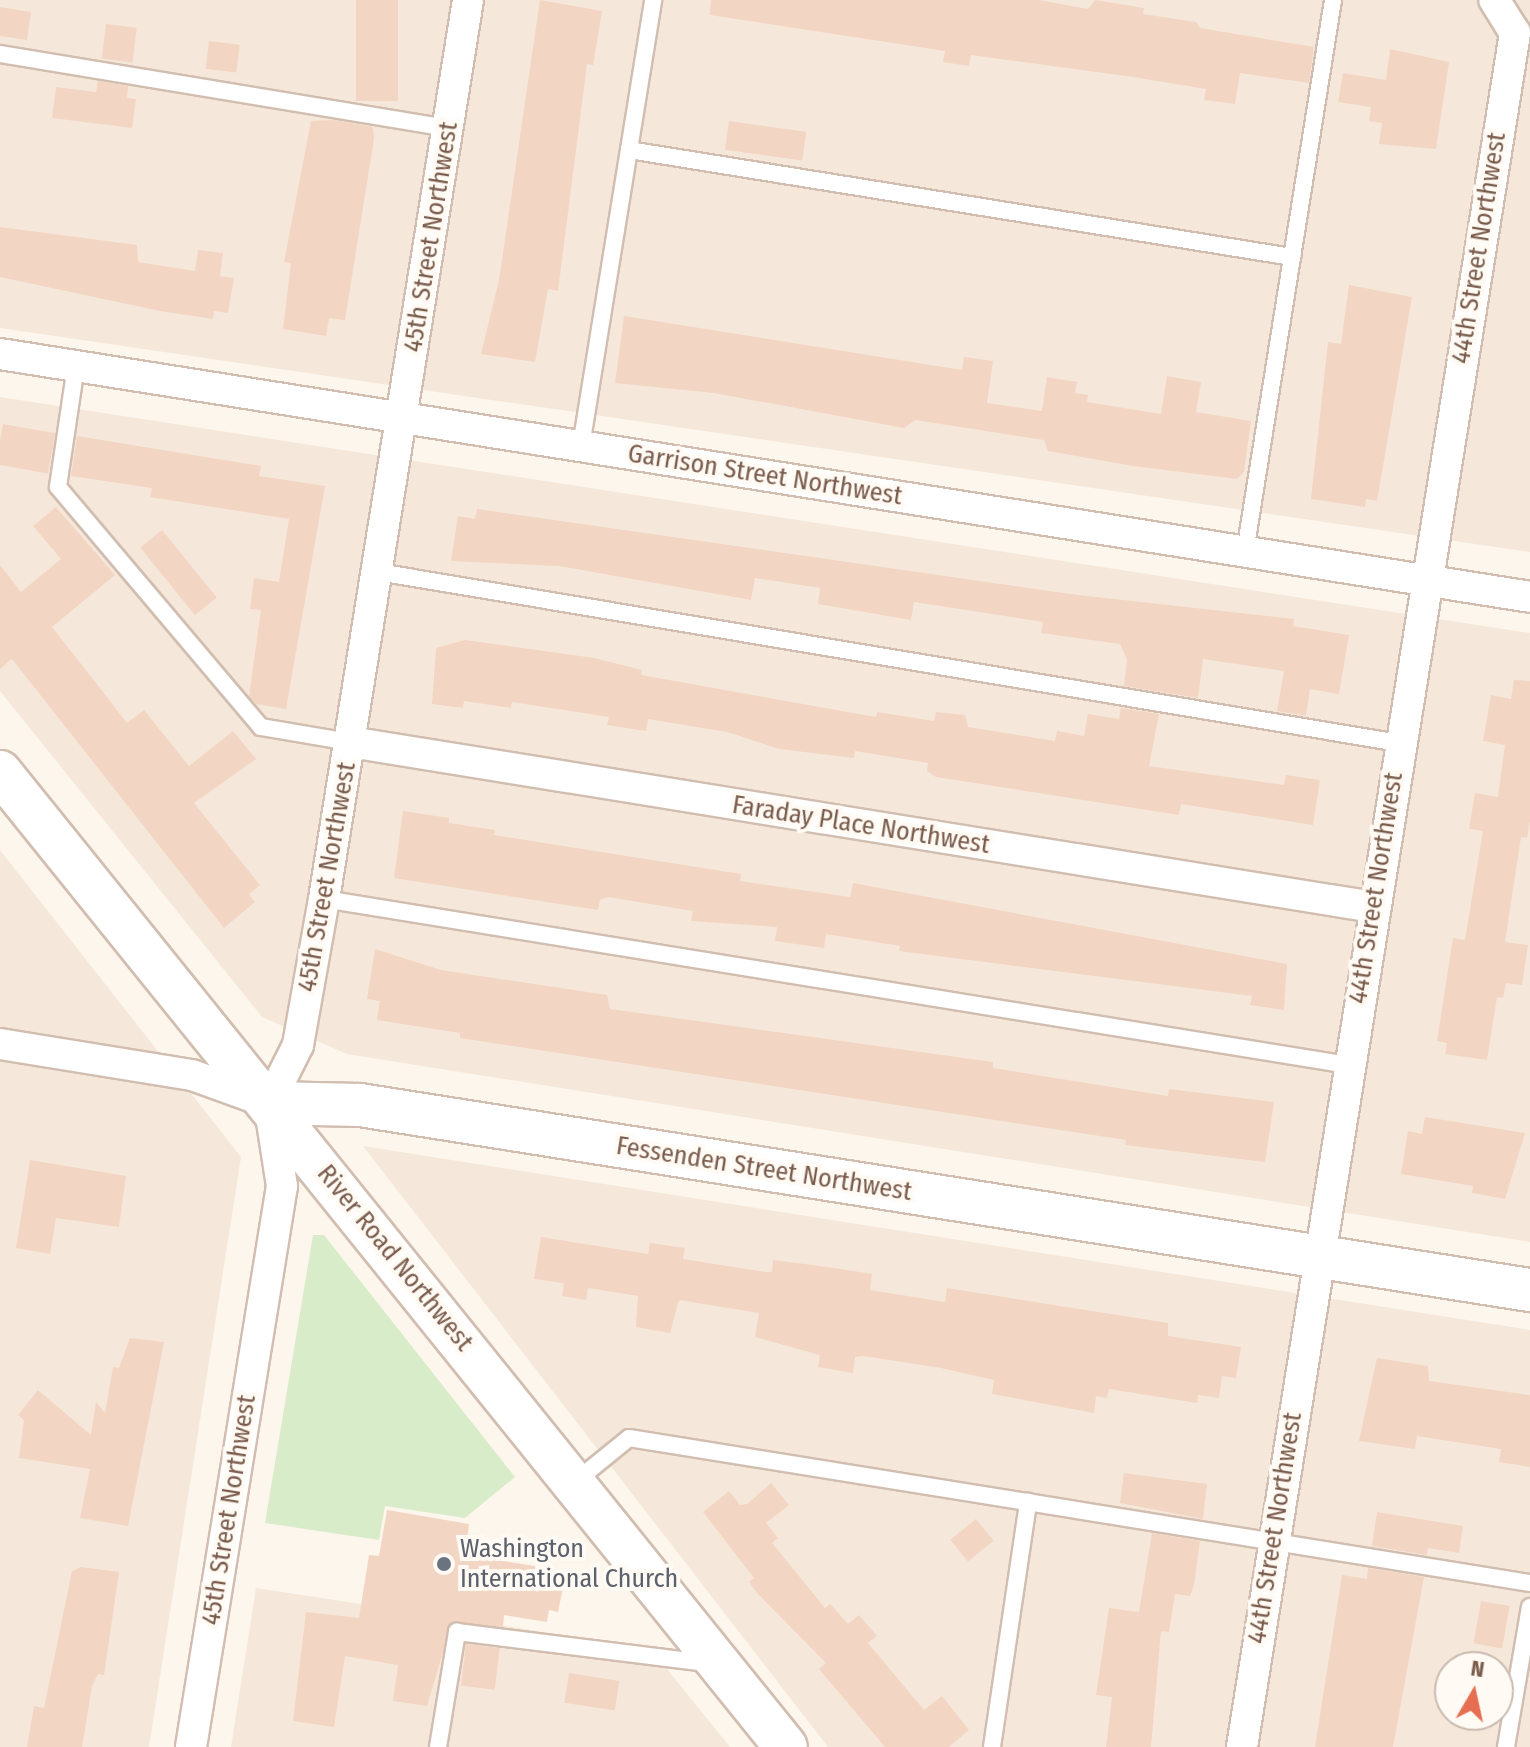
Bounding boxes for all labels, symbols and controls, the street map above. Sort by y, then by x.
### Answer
street label: 45th Street Northwest [397,120,465,354]
street label: 44th Street Northwest [1445,130,1513,366]
street label: Garrison Street Northwest [626,438,904,512]
street label: 45th Street Northwest [291,760,363,994]
street label: 44th Street Northwest [1342,770,1410,1006]
street label: Faraday Place Northwest [730,789,992,861]
street label: Fessenden Street Northwest [614,1130,914,1208]
street label: River Road Northwest [310,1159,480,1357]
street label: 45th Street Northwest [195,1393,263,1627]
street label: 44th Street Northwest [1241,1410,1309,1646]
place label: Washington International Church [460,1533,678,1594]
marker: Washington International Church [435,1555,453,1573]
north arrow [1434,1651,1514,1731]
text: N [1469,1654,1486,1683]

